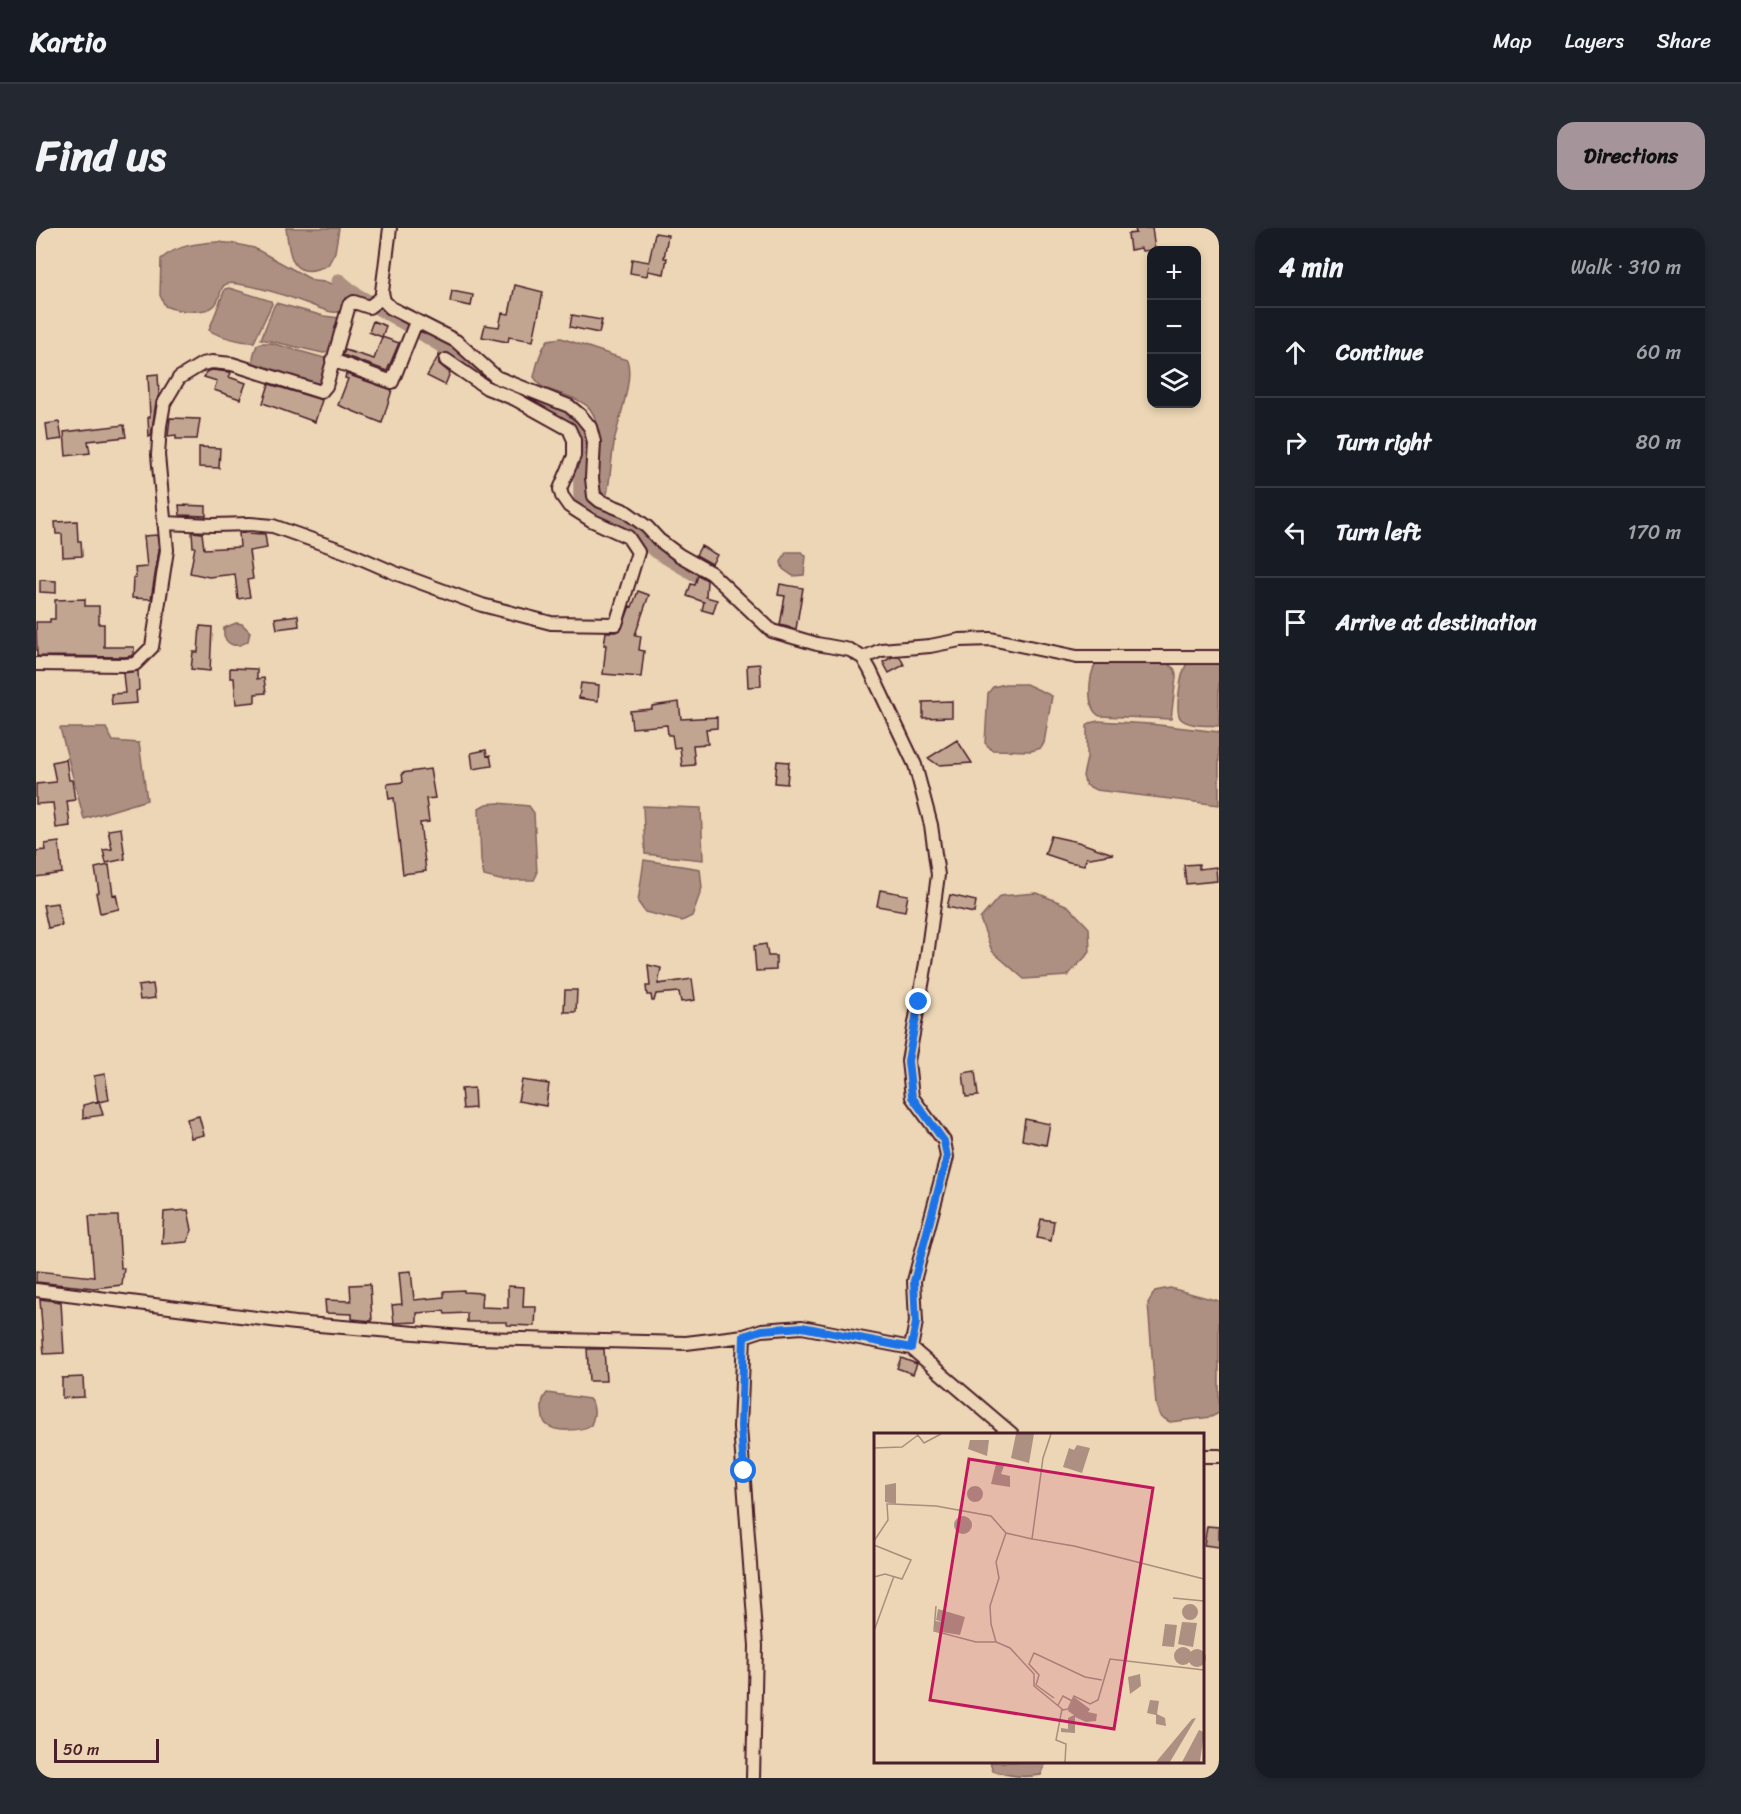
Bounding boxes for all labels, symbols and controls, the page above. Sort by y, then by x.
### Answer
text: Kartio [30,17,106,66]
text: Map [1493,22,1532,60]
text: Layers [1565,22,1624,60]
text: Share [1657,22,1711,60]
text: Find us [36,119,166,193]
button: Directions [1557,122,1705,190]
text: 4 min [1279,244,1343,290]
map controls [1147,246,1201,408]
button: + [1147,246,1201,300]
text: Walk · 310 m [1571,250,1681,285]
button: − [1147,300,1201,354]
text: Continue [1336,333,1424,372]
text: 60 m [1636,335,1681,370]
icon: ahead [1279,336,1312,369]
button: layers [1147,354,1201,408]
text: Turn right [1336,423,1431,462]
text: 80 m [1636,425,1681,460]
icon: right [1279,426,1312,459]
text: Turn left [1336,513,1421,552]
text: 170 m [1628,515,1681,550]
icon: left [1279,516,1312,549]
text: Arrive at destination [1336,603,1537,642]
icon: arrive [1279,606,1312,639]
route end [905,988,931,1014]
inset map [874,1433,1204,1763]
route start [730,1457,756,1483]
text: 50 m [63,1735,99,1764]
scale bar [54,1736,159,1764]

